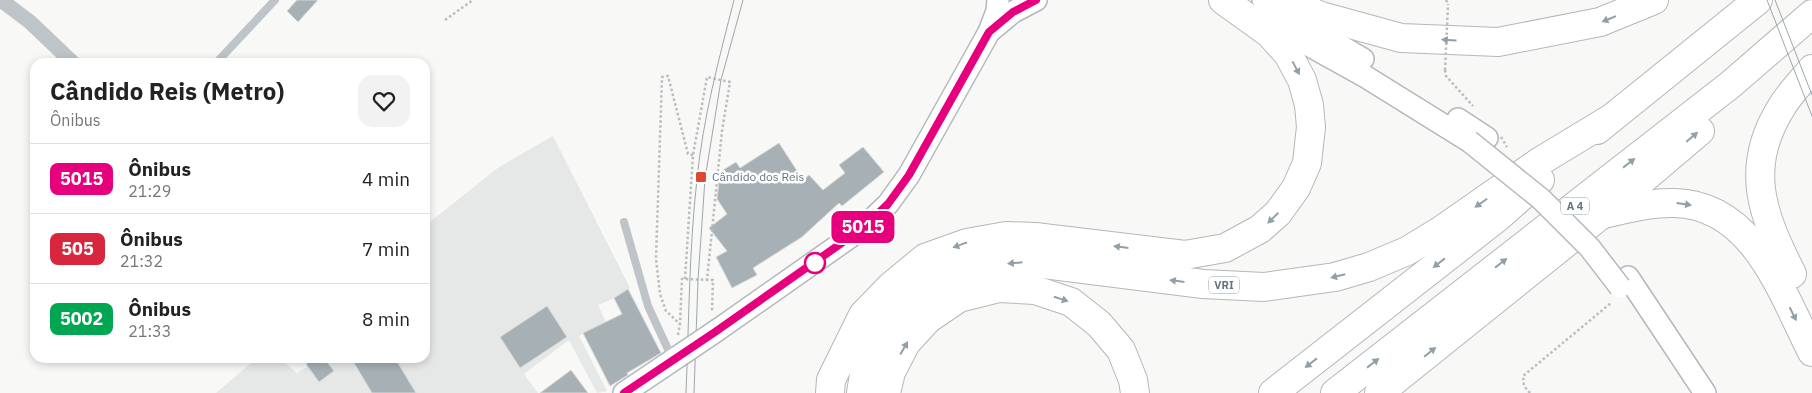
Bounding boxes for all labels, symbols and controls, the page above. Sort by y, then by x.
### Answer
one-way arrow [1602,15,1616,23]
one-way arrow [1441,36,1457,44]
one-way arrow [1292,61,1300,76]
text: Cândido Reis (Metro) [50,75,284,107]
button: heart [358,75,410,127]
text: Ônibus [50,110,101,130]
one-way arrow [1685,132,1698,143]
text: Ônibus [128,157,191,181]
one-way arrow [1622,158,1635,169]
text: 5015 [60,167,103,190]
text: 4 min [362,167,410,191]
place label: Cândido dos Reis [712,169,805,184]
marker: Cândido dos Reis [694,170,708,184]
text: 21:29 [128,181,171,201]
one-way arrow [1475,197,1488,207]
road number: A 4 [1561,198,1589,215]
one-way arrow [1677,200,1693,208]
line badge: 5015 [828,211,898,243]
one-way arrow [1267,212,1279,224]
text: 5015 [841,215,885,238]
text: Ônibus [120,227,183,251]
text: 505 [61,237,94,260]
text: 7 min [362,237,410,261]
one-way arrow [952,241,967,249]
one-way arrow [1112,243,1128,251]
text: 21:32 [120,251,163,271]
unlabelled marker [804,252,826,274]
one-way arrow [1432,258,1446,268]
one-way arrow [1494,258,1507,269]
one-way arrow [1007,259,1023,267]
one-way arrow [1330,272,1345,280]
one-way arrow [1168,276,1184,284]
road number: VRI [1209,276,1239,294]
one-way arrow [1054,295,1069,303]
text: Ônibus [128,297,191,321]
text: 5002 [60,307,103,330]
text: 8 min [362,307,410,331]
one-way arrow [1789,307,1797,321]
text: 21:33 [128,321,171,341]
one-way arrow [899,342,908,355]
one-way arrow [1424,346,1437,357]
one-way arrow [1305,358,1318,369]
one-way arrow [1366,358,1380,368]

